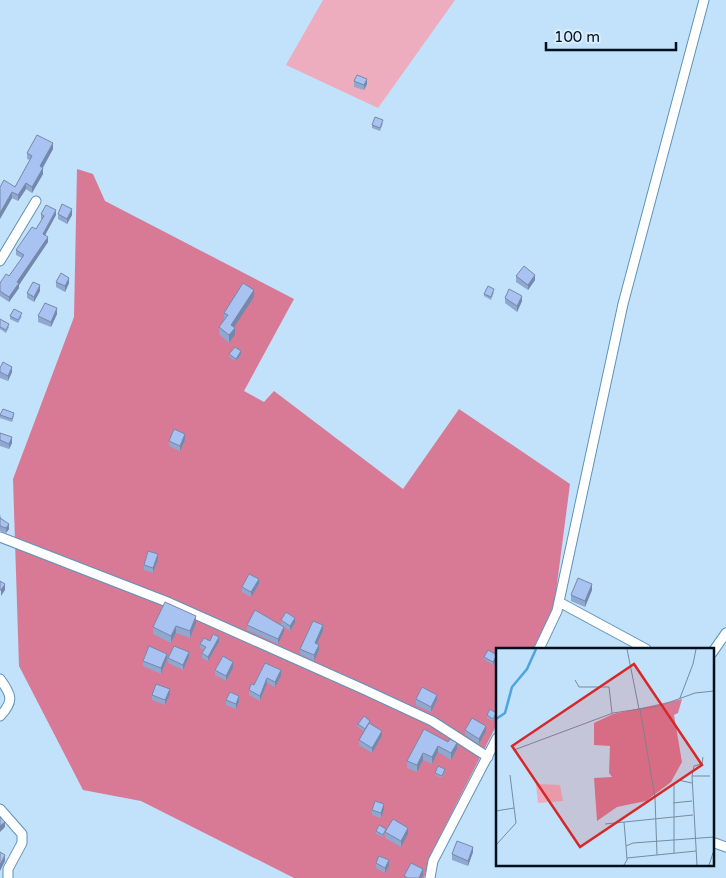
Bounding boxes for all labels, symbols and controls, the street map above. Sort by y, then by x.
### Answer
scale bar [546,20,676,52]
text: 100 m [554,28,600,46]
inset map [496,648,714,866]

